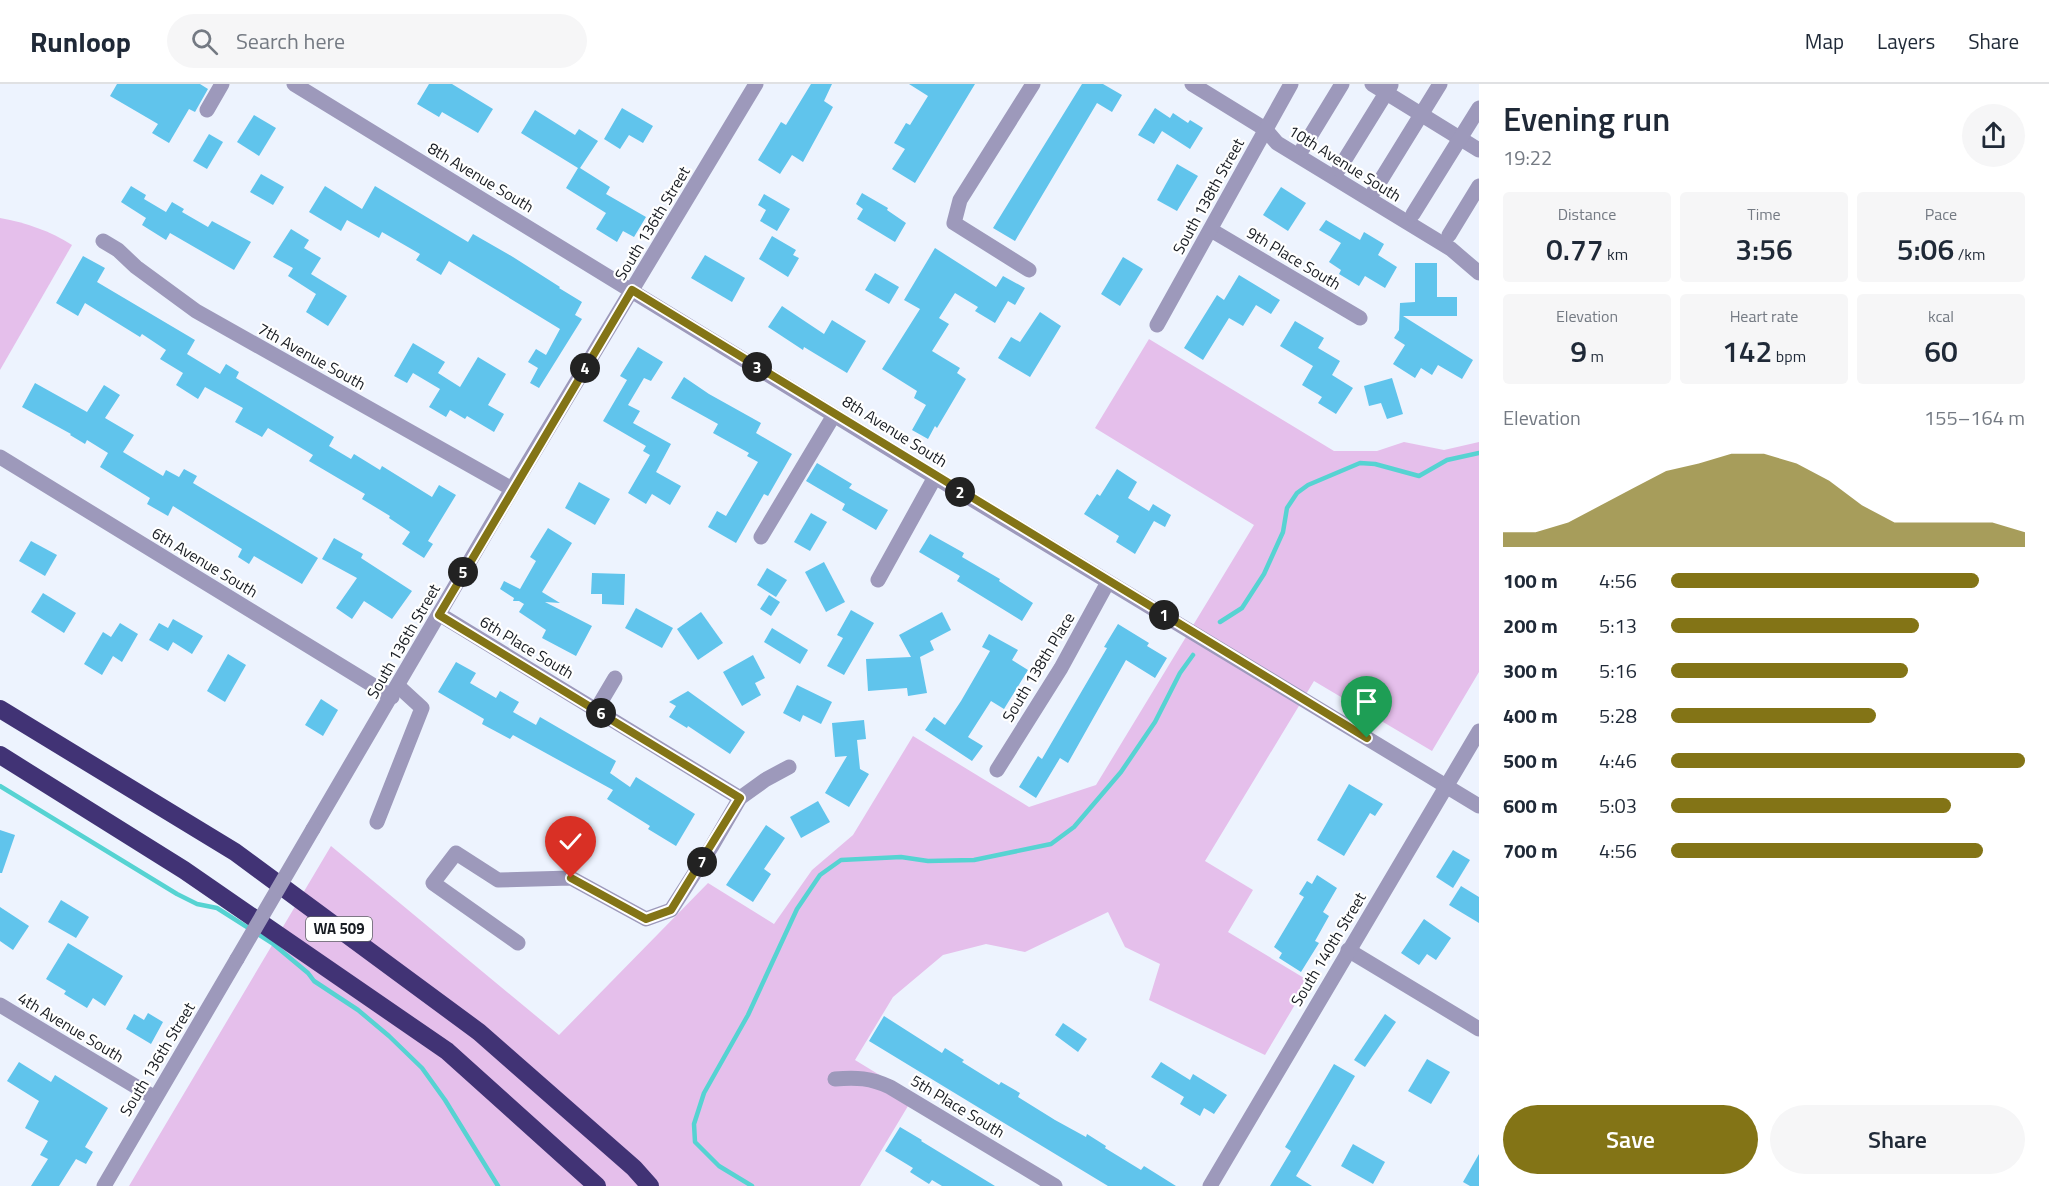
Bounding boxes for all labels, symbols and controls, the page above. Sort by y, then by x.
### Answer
search box [167,14,587,68]
text: Runloop [30,20,131,63]
text: Search here [236,24,345,58]
icon: search [188,25,221,58]
text: Map [1805,25,1844,57]
text: Layers [1877,25,1935,57]
text: Share [1968,25,2019,57]
text: Evening run [1503,94,1670,144]
button: share [1962,104,2025,167]
street label: 10th Avenue South [1284,119,1406,207]
street label: South 138th Street [1166,133,1250,258]
street label: 8th Avenue South [423,136,539,218]
text: 19:22 [1503,142,1552,173]
street label: South 136th Street [608,161,696,285]
text: Distance [1558,202,1616,226]
text: Time [1747,202,1781,226]
text: Pace [1925,202,1957,226]
street label: 9th Place South [1242,220,1346,296]
text: 0.77 [1546,226,1604,272]
text: 3:56 [1735,226,1793,272]
text: 5:06 [1897,226,1954,272]
text: km [1604,242,1628,266]
text: /km [1954,242,1985,266]
text: Elevation [1556,304,1618,328]
text: Heart rate [1730,304,1798,328]
text: kcal [1928,304,1954,328]
street label: 7th Avenue South [254,316,370,396]
text: 9 [1570,328,1587,374]
text: 142 [1722,328,1772,374]
text: 60 [1924,328,1958,374]
text: m [1587,344,1604,368]
text: bpm [1772,344,1806,368]
pin: 3 [742,352,772,382]
pin: 4 [570,353,600,383]
text: 3 [753,355,761,379]
text: 4 [581,356,589,380]
street label: 8th Avenue South [838,389,952,473]
text: Elevation [1503,402,1581,433]
text: 155–164 m [1924,402,2025,433]
pin: 2 [945,477,975,507]
text: 2 [956,480,964,504]
street label: 6th Avenue South [147,521,263,603]
pin: 5 [448,557,478,587]
text: 5 [459,560,467,584]
text: 100 m [1503,565,1558,596]
text: 4:56 [1599,565,1637,596]
street label: South 136th Street [360,579,446,703]
pin: 1 [1149,600,1179,630]
text: 1 [1160,603,1168,627]
street label: South 138th Place [996,608,1080,726]
street label: 6th Place South [475,609,579,685]
text: 200 m [1503,610,1558,641]
text: 5:13 [1599,610,1637,641]
text: 300 m [1503,655,1558,686]
text: 5:16 [1599,655,1637,686]
pin [1341,676,1392,738]
icon: arrive [1350,685,1383,718]
pin: 6 [586,698,616,728]
text: 400 m [1503,700,1558,731]
text: 5:28 [1599,700,1637,731]
text: 6 [597,701,605,725]
text: 500 m [1503,745,1558,776]
text: 4:46 [1599,745,1637,776]
text: 600 m [1503,790,1558,821]
text: 5:03 [1599,790,1637,821]
pin [545,816,596,878]
icon: check [554,825,587,858]
text: 700 m [1503,835,1558,866]
text: 4:56 [1599,835,1637,866]
pin: 7 [687,847,717,877]
text: 7 [698,850,706,874]
street label: South 140th Street [1284,887,1372,1011]
road number: WA 509 [306,917,372,941]
street label: 4th Avenue South [13,986,129,1068]
street label: South 136th Street [113,997,201,1121]
street label: 5th Place South [906,1068,1010,1144]
button: Save [1503,1105,1758,1174]
button: Share [1770,1105,2025,1174]

